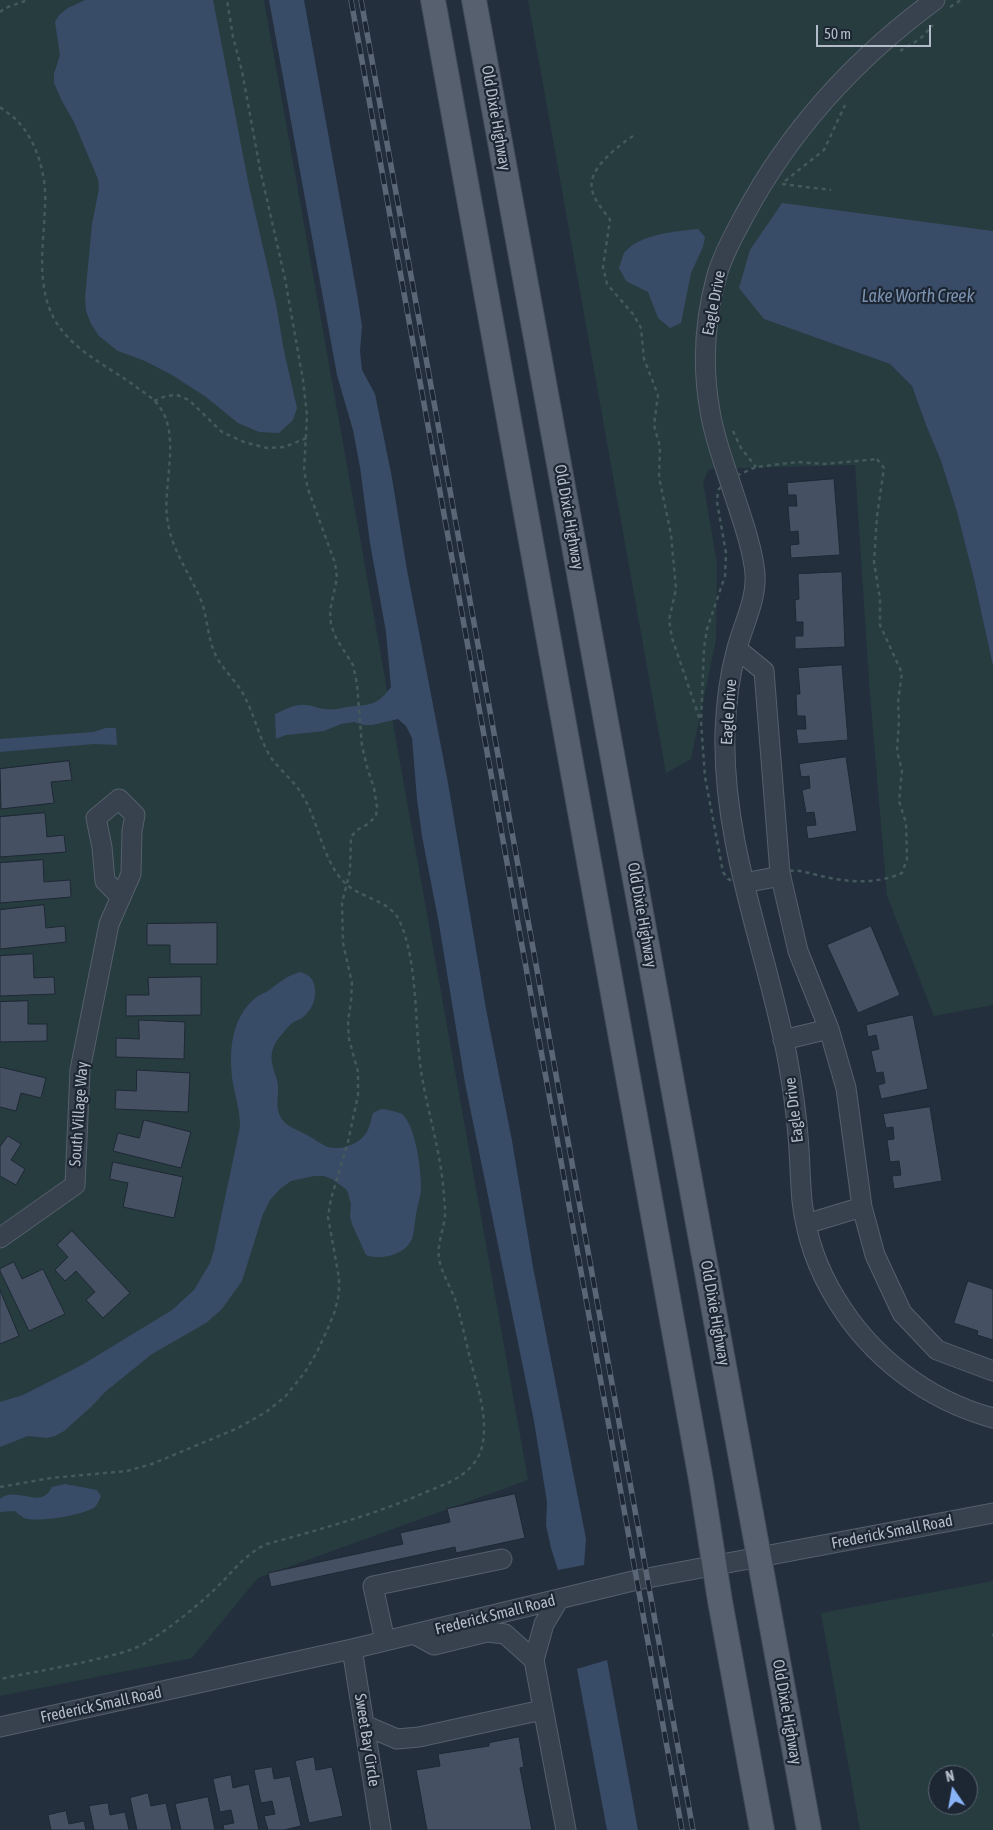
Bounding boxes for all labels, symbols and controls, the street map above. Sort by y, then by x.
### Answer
scale bar [818,15,933,47]
text: 50 m [824,25,851,42]
street label: Old Dixie Highway [477,64,515,172]
street label: Eagle Drive [698,269,730,337]
water label: Lake Worth Creek [862,285,974,307]
street label: Old Dixie Highway [550,463,588,571]
street label: Eagle Drive [717,679,741,745]
street label: Old Dixie Highway [623,861,661,969]
street label: South Village Way [66,1061,92,1167]
street label: Eagle Drive [780,1076,808,1144]
street label: Old Dixie Highway [696,1259,734,1367]
street label: Frederick Small Road [830,1511,954,1553]
street label: Frederick Small Road [433,1591,557,1639]
street label: Old Dixie Highway [768,1658,806,1766]
street label: Frederick Small Road [39,1683,163,1727]
street label: Sweet Bay Circle [350,1692,384,1788]
north arrow [928,1765,978,1815]
text: N [944,1768,956,1785]

